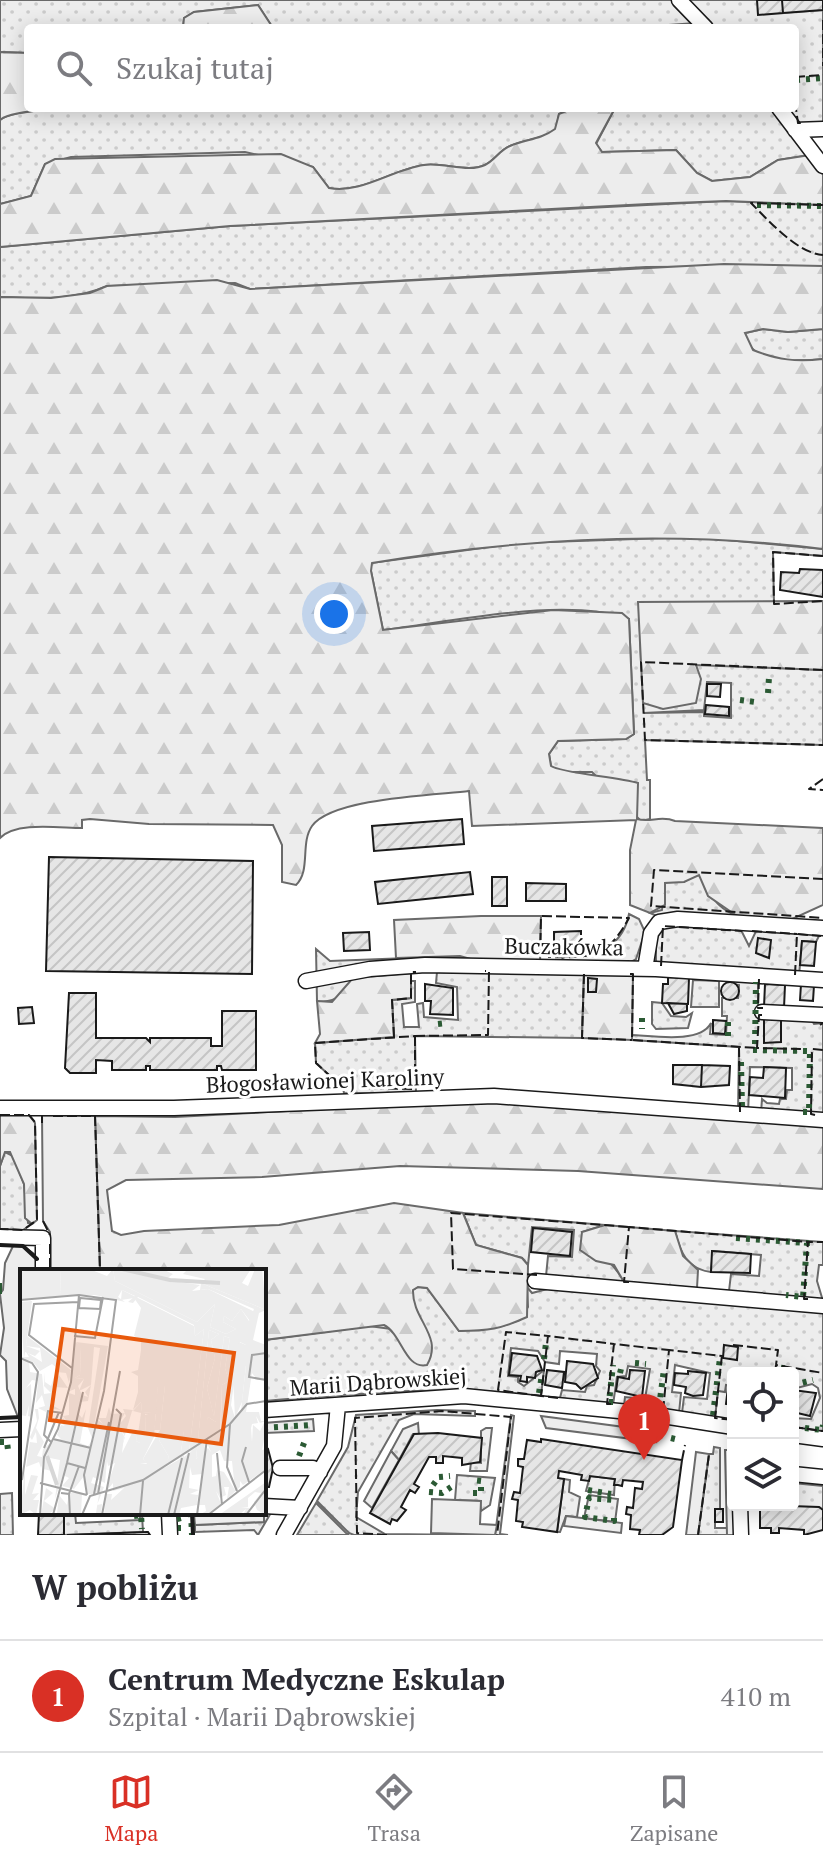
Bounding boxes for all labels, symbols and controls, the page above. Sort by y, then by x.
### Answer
search box [24,24,799,112]
icon: search [52,46,96,90]
text: Szukaj tutaj [116,48,274,88]
your location [314,594,354,634]
street label: Buczakówka [504,930,624,962]
street label: Błogosławionej Karoliny [205,1061,445,1099]
inset map [20,1269,266,1515]
street label: Marii Dąbrowskiej [289,1360,467,1402]
map controls [727,1367,799,1511]
button: locate [727,1367,799,1439]
pin: 1 [618,1394,670,1460]
button: layers [727,1439,799,1511]
text: W pobliżu [32,1565,198,1610]
text: Centrum Medyczne Eskulap [108,1659,505,1699]
text: 1 [51,1679,65,1713]
text: 410 m [721,1679,791,1713]
text: Szpital · Marii Dąbrowskiej [108,1699,416,1733]
tab: Mapa [105,1770,158,1847]
tab: Trasa [368,1770,421,1847]
tab: Zapisane [630,1770,718,1847]

